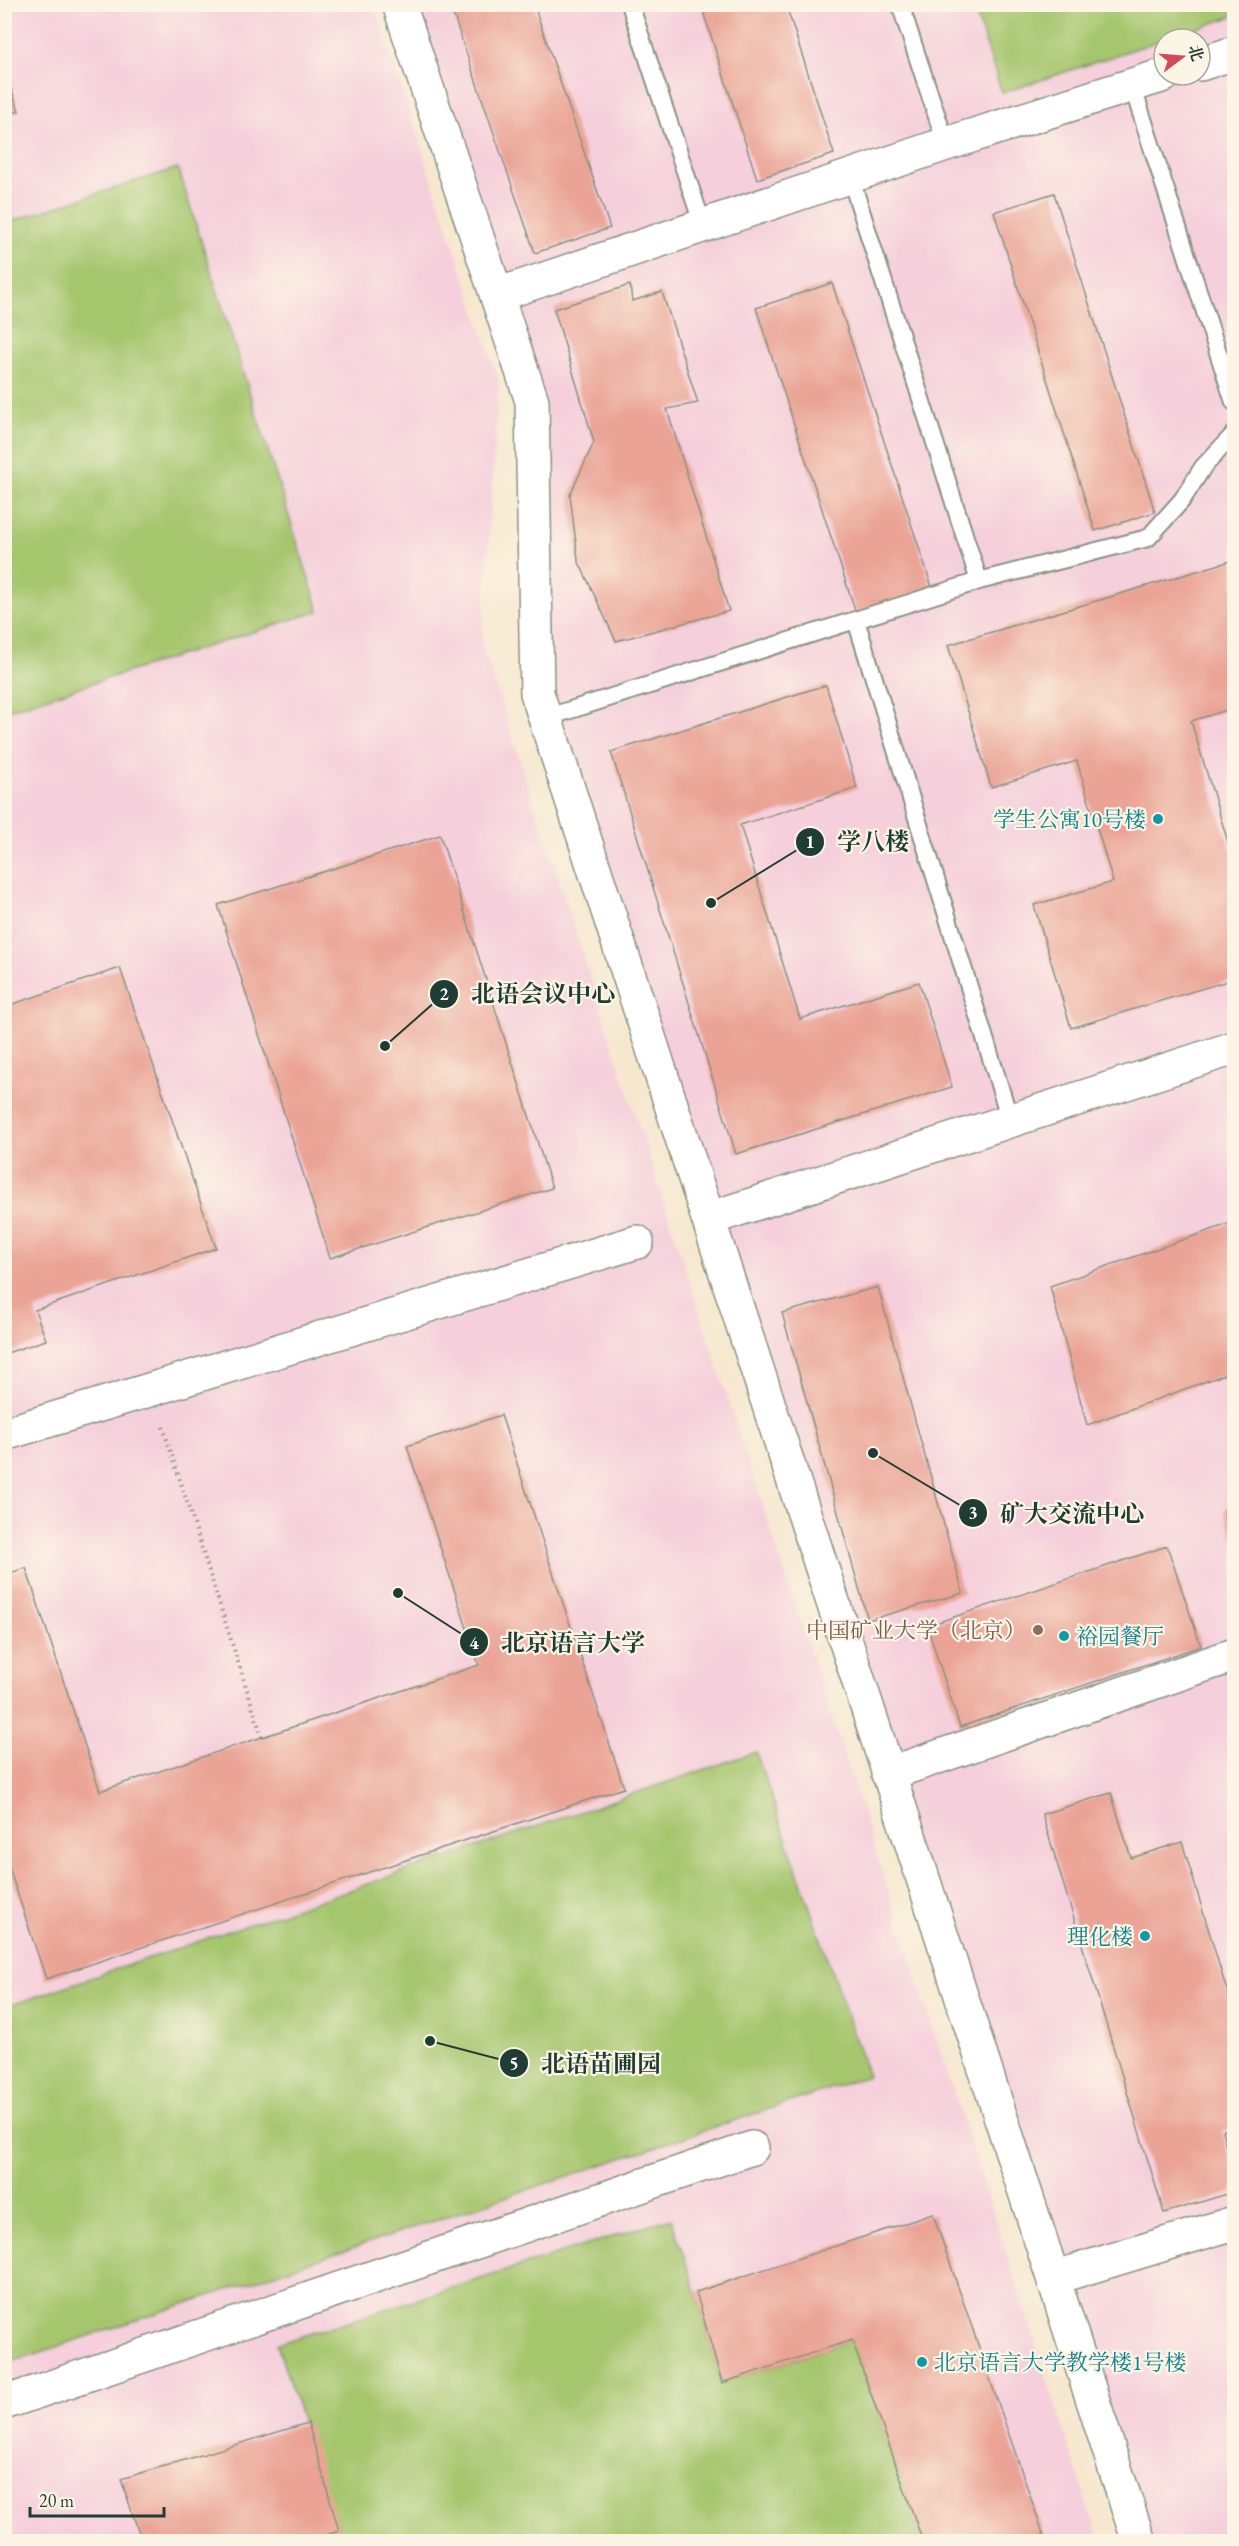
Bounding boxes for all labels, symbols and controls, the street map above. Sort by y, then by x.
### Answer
north arrow [1152,27,1212,87]
text: 北 [1184,42,1208,64]
place label: 学生公寓10号楼 [993,805,1146,834]
marker: 学生公寓10号楼 [1151,812,1165,826]
callout: 学八楼 [795,821,921,863]
text: 学八楼 [837,826,909,857]
text: 1 [805,830,815,853]
callout: 北语会议中心 [429,973,627,1015]
text: 北语会议中心 [471,978,615,1009]
text: 2 [439,982,449,1005]
callout: 矿大交流中心 [958,1492,1156,1534]
text: 矿大交流中心 [1000,1498,1144,1529]
text: 3 [968,1501,978,1524]
place label: 中国矿业大学（北京） [806,1616,1026,1645]
callout: 北京语言大学 [459,1621,657,1663]
place label: 裕园餐厅 [1076,1622,1164,1651]
marker: 中国矿业大学（北京） [1031,1623,1045,1637]
text: 北京语言大学 [501,1627,645,1658]
marker: 裕园餐厅 [1057,1629,1071,1643]
text: 4 [469,1631,479,1654]
place label: 理化楼 [1067,1922,1133,1951]
marker: 理化楼 [1138,1929,1152,1943]
callout: 北语苗圃园 [499,2042,673,2084]
text: 北语苗圃园 [541,2048,661,2079]
text: 5 [509,2052,519,2075]
place label: 北京语言大学教学楼1号楼 [934,2348,1187,2377]
marker: 北京语言大学教学楼1号楼 [915,2355,929,2369]
scale bar [30,2480,164,2518]
text: 20 m [39,2489,74,2512]

